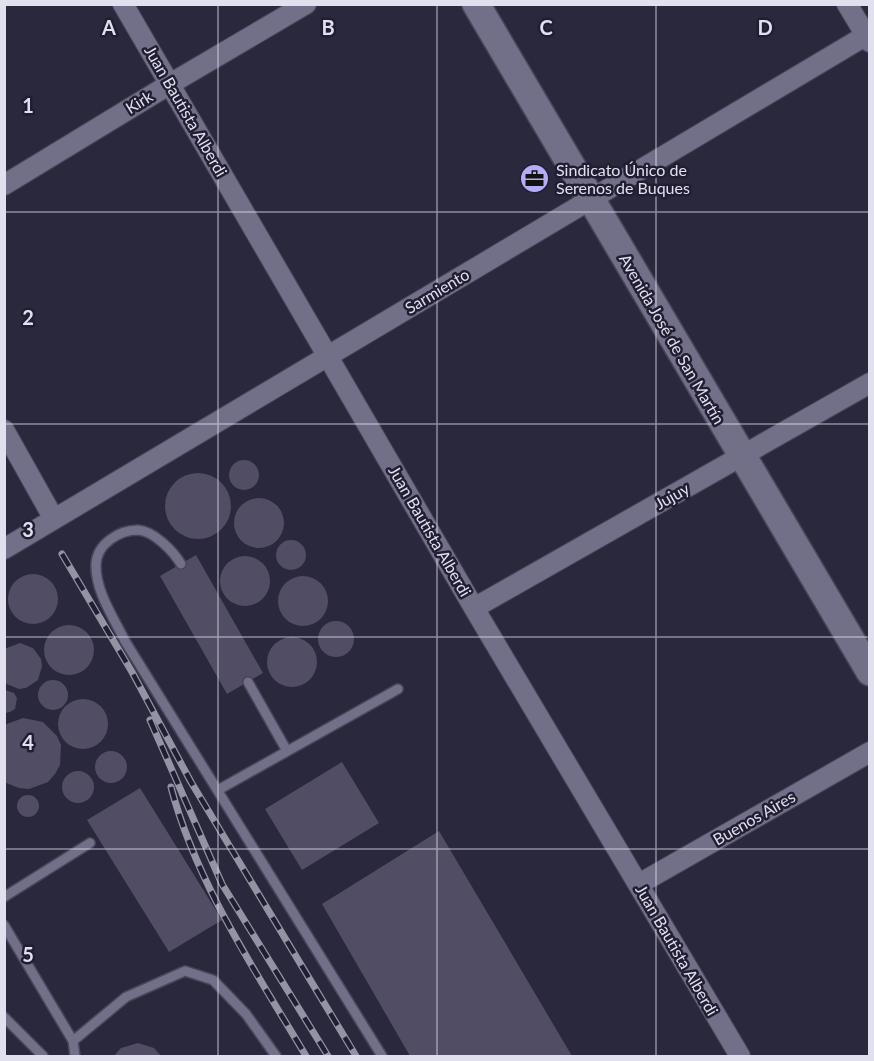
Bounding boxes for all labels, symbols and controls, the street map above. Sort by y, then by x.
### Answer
text: A [101,15,116,39]
text: B [321,15,335,39]
text: C [539,15,553,39]
text: D [757,15,773,39]
street label: Juan Bautista Alberdi [141,42,232,180]
street label: Kirk [122,86,157,117]
text: 1 [22,93,34,117]
place label: Sindicato Único de Serenos de Buques [556,160,690,197]
office icon: Sindicato Único de Serenos de Buques [519,163,551,195]
street label: Avenida José de San Martín [616,250,729,427]
street label: Sarmiento [401,264,472,317]
text: 2 [22,305,34,329]
street label: Juan Bautista Alberdi [385,462,476,600]
street label: Jujuy [651,478,693,513]
text: 3 [22,517,34,541]
text: 4 [22,730,34,754]
street label: Buenos Aires [709,786,798,849]
street label: Juan Bautista Alberdi [632,881,723,1019]
text: 5 [22,942,34,966]

